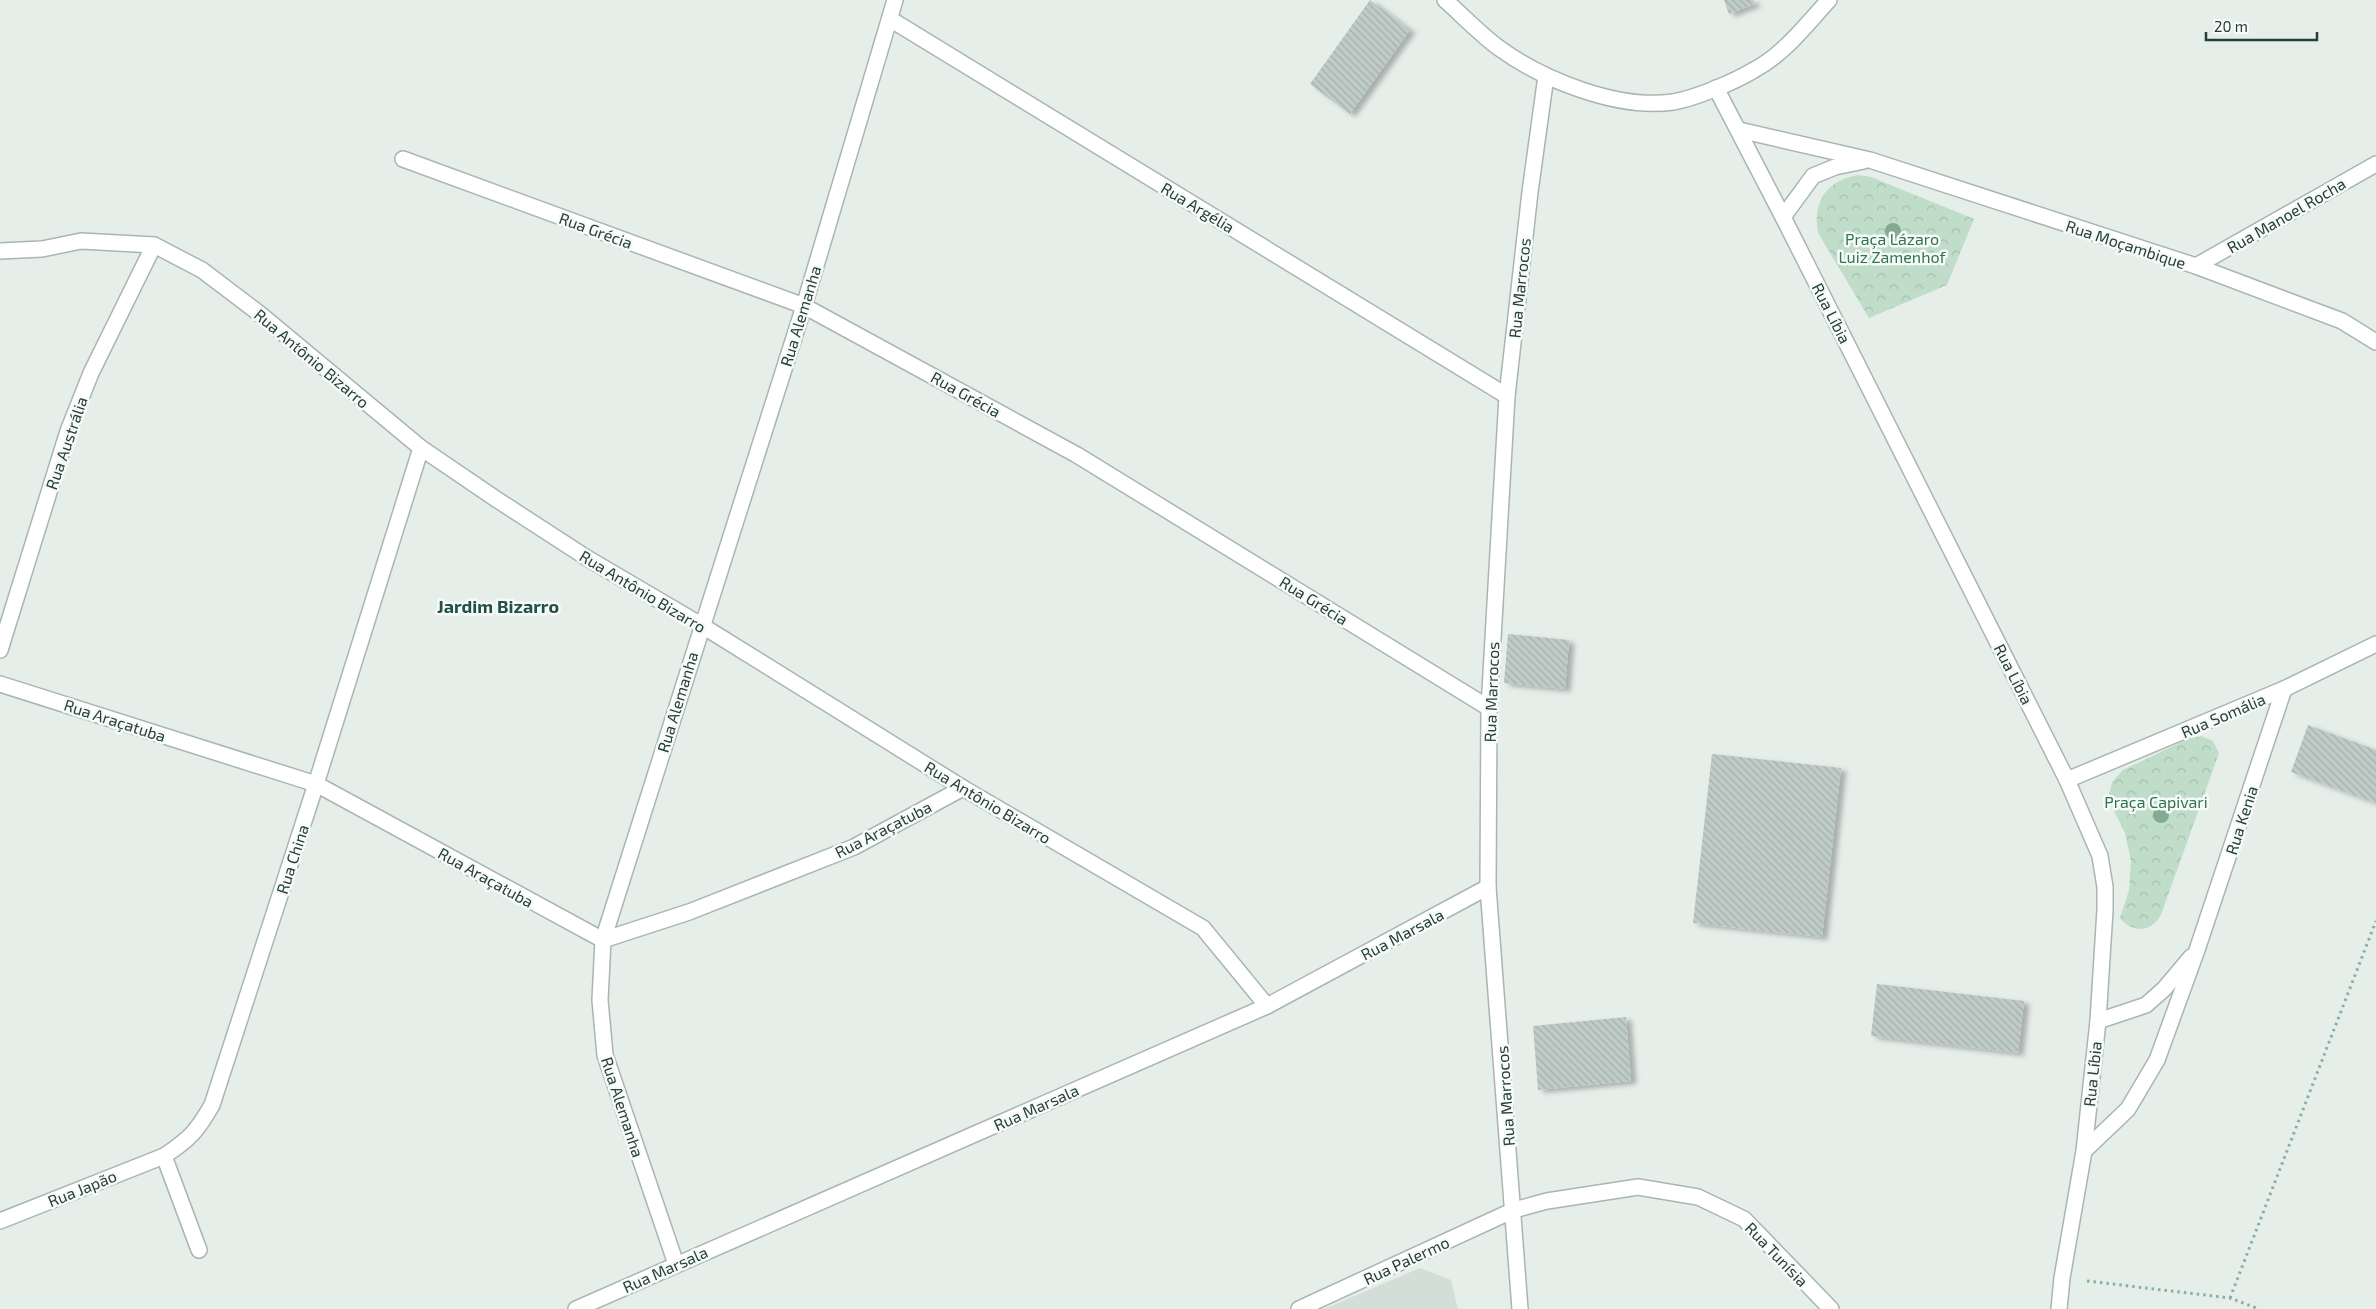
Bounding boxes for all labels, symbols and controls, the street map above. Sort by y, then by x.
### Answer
scale bar [2206,10,2317,42]
text: 20 m [2214,17,2248,35]
street label: Rua Manoel Rocha [2223,173,2349,257]
street label: Rua Argélia [1158,178,1238,236]
street label: Rua Grécia [557,208,635,252]
street label: Rua Moçambique [2063,216,2188,273]
park label: Praça Lázaro Luiz Zamenhof [1838,229,1947,266]
street label: Rua Marrocos [1504,237,1534,339]
street label: Rua Alemanha [776,263,824,369]
street label: Rua Líbia [1809,280,1855,346]
street label: Rua Antônio Bizarro [251,304,373,412]
street label: Rua Grécia [928,367,1004,421]
street label: Rua Austrália [41,394,91,492]
street label: Rua Antônio Bizarro [576,546,710,636]
street label: Rua Grécia [1276,572,1352,628]
district label: Jardim Bizarro [437,595,559,617]
street label: Rua Marrocos [1480,641,1502,743]
street label: Rua Líbia [1991,641,2037,707]
street label: Rua Alemanha [653,649,701,755]
street label: Rua Somália [2178,689,2268,741]
street label: Rua Araçatuba [61,695,168,746]
street label: Rua Antônio Bizarro [921,757,1055,847]
street label: Rua Kenia [2221,783,2261,857]
park label: Praça Capivari [2104,792,2208,812]
street label: Rua Araçatuba [832,797,935,862]
street label: Rua China [272,822,312,896]
street label: Rua Araçatuba [435,843,537,912]
street label: Rua Marsala [1357,904,1447,964]
street label: Rua Líbia [2079,1040,2105,1108]
street label: Rua Marrocos [1492,1045,1518,1147]
street label: Rua Alemanha [598,1054,648,1160]
street label: Rua Marsala [991,1080,1081,1134]
street label: Rua Japão [45,1166,119,1210]
street label: Rua Tunísia [1742,1218,1812,1290]
street label: Rua Palermo [1360,1232,1452,1288]
street label: Rua Marsala [620,1242,710,1296]

